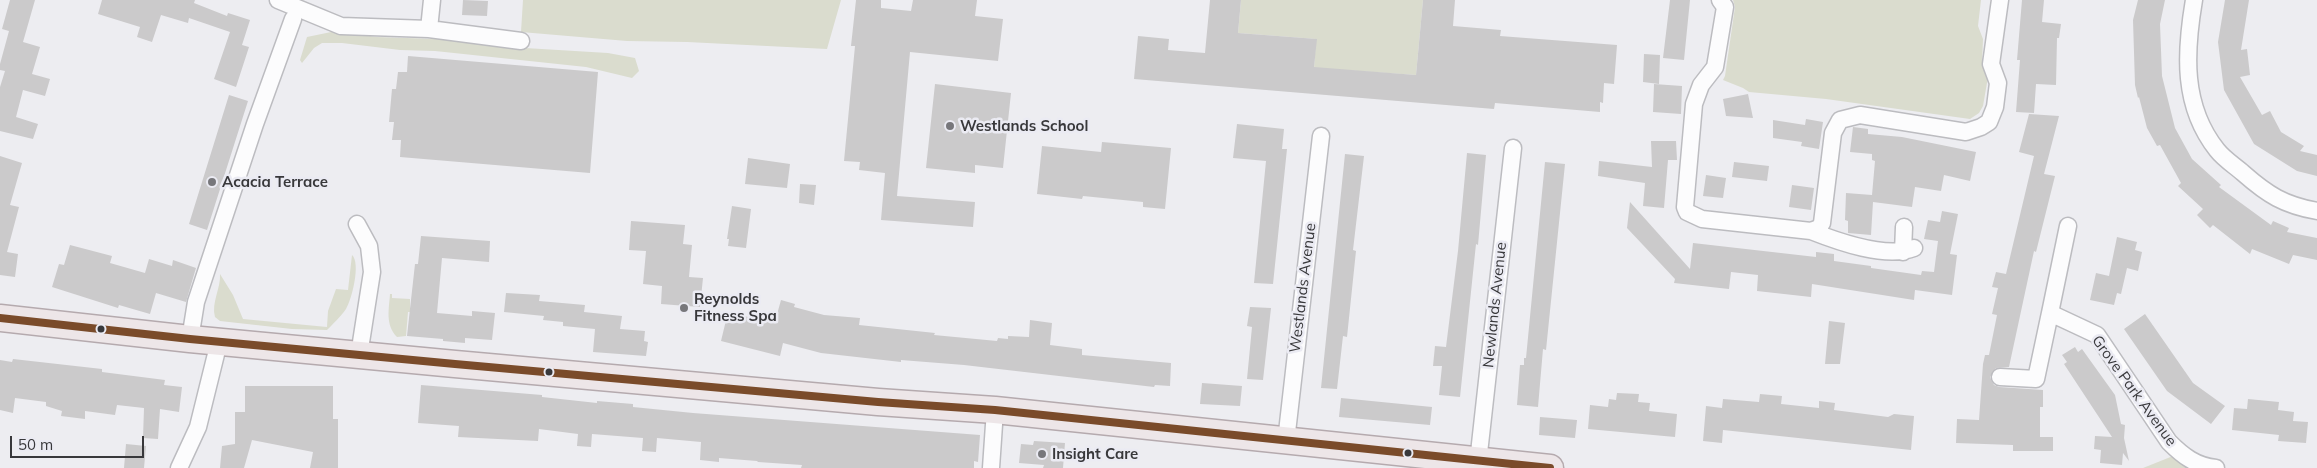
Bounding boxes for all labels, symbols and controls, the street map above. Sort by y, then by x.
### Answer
place label: Westlands School [960,117,1088,135]
marker: Westlands School [944,120,956,132]
place label: Acacia Terrace [222,173,328,191]
marker: Acacia Terrace [206,176,218,188]
street label: Westlands Avenue [1286,222,1320,354]
street label: Newlands Avenue [1479,241,1511,369]
place label: Reynolds Fitness Spa [694,290,777,325]
marker: Reynolds Fitness Spa [678,302,690,314]
unlabelled marker [96,324,106,334]
street label: Grove Park Avenue [2088,332,2180,450]
unlabelled marker [544,367,554,377]
scale bar [12,426,146,458]
text: 50 m [18,435,53,454]
place label: Insight Care [1052,445,1138,463]
marker: Insight Care [1036,448,1048,460]
unlabelled marker [1403,448,1413,458]

